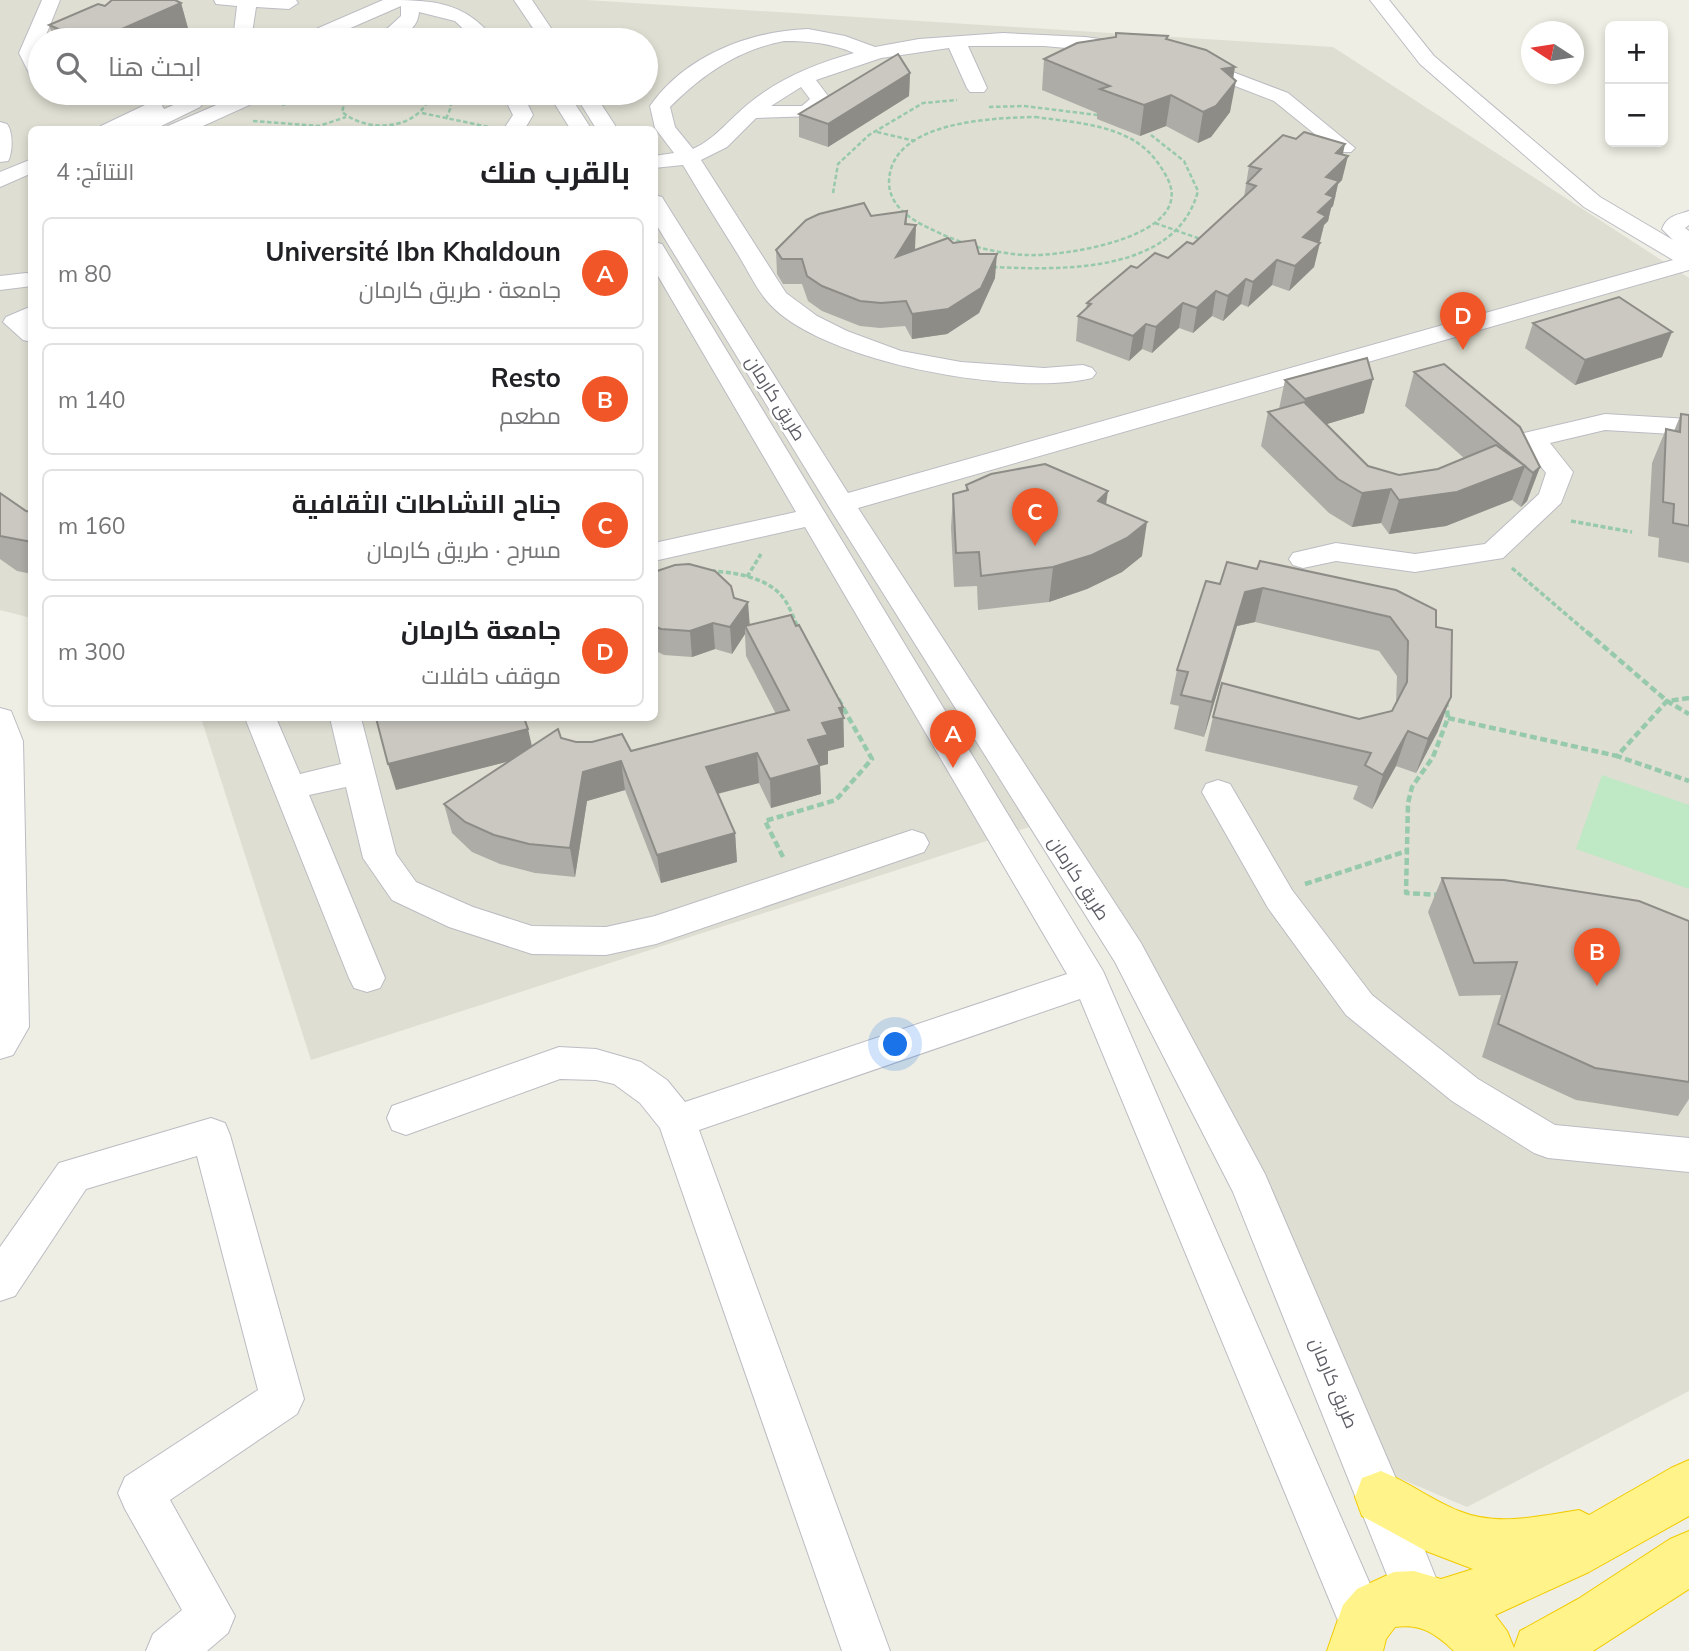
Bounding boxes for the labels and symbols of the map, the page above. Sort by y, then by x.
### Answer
north arrow [1521,21,1584,84]
pin: D [1440,292,1486,350]
street label: طريق كارمان [740,351,811,445]
pin: C [1012,488,1058,546]
pin: A [930,710,976,768]
street label: طريق كارمان [1042,831,1115,925]
pin: B [1574,928,1620,986]
your location [878,1027,912,1061]
street label: طريق كارمان [1304,1334,1363,1432]

